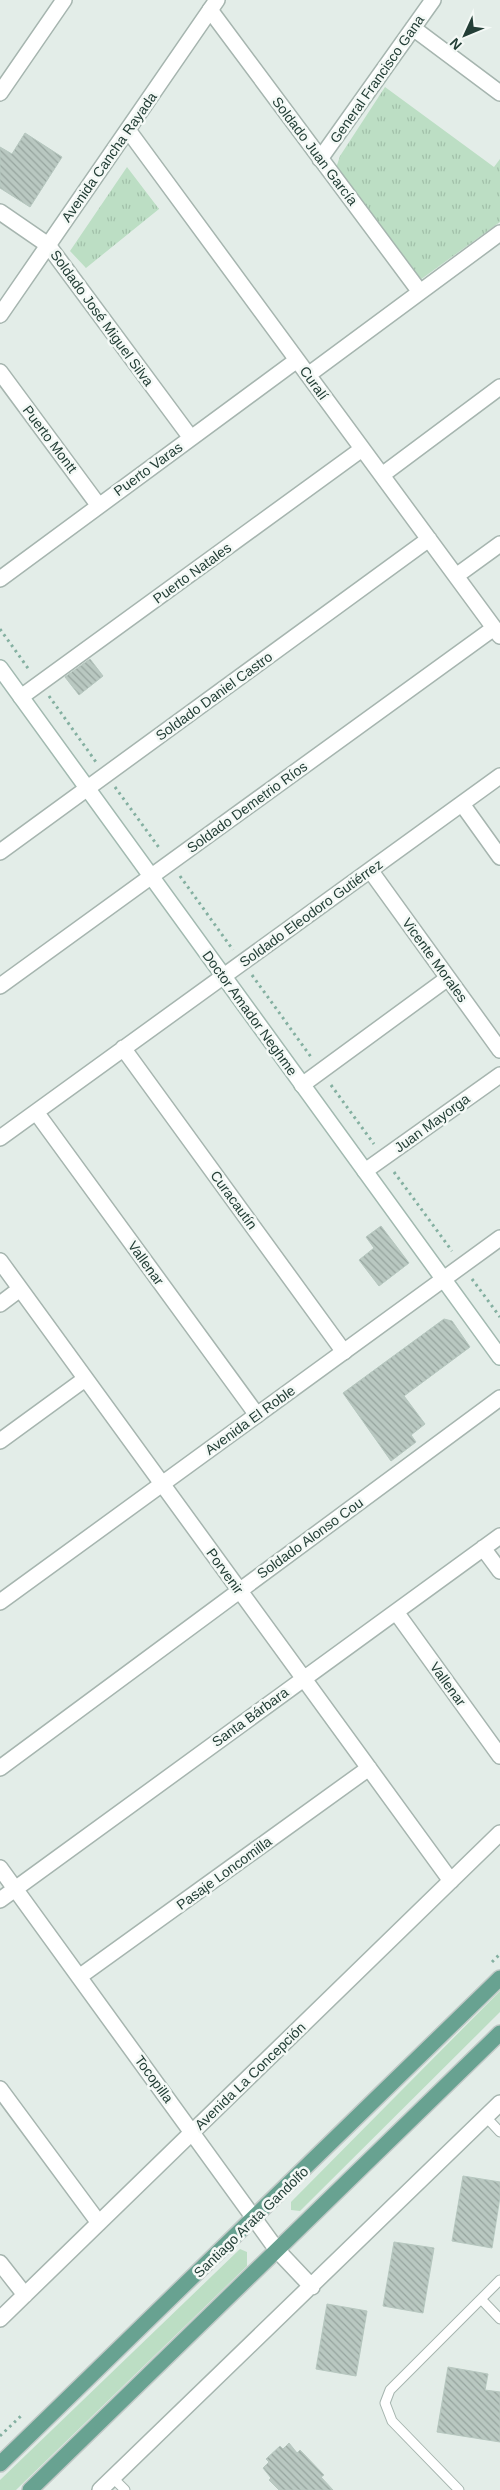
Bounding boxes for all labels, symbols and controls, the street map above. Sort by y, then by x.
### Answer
north arrow [440,10,490,60]
street label: General Francisco Gana [327,12,427,146]
text: N [446,35,465,53]
street label: Avenida Cancha Rayada [58,89,160,225]
street label: Soldado Juan García [269,94,361,209]
street label: Soldado José Miguel Silva [47,247,157,389]
street label: Curalí [297,363,332,403]
street label: Puerto Montt [19,402,81,476]
street label: Puerto Varas [111,439,185,499]
street label: Puerto Natales [150,539,234,607]
street label: Soldado Daniel Castro [153,648,276,744]
street label: Soldado Demetrio Ríos [184,758,310,856]
street label: Soldado Eleodoro Gutiérrez [236,856,386,970]
street label: Vicente Morales [399,915,471,1005]
street label: Doctor Amador Neghme [199,948,301,1079]
street label: Juan Mayorga [391,1090,473,1156]
street label: Curacautín [207,1168,261,1232]
street label: Vallenar [125,1238,167,1288]
street label: Avenida El Roble [202,1382,298,1458]
street label: Soldado Alonso Cou [254,1494,366,1582]
street label: Porvenir [203,1545,247,1597]
street label: Vallenar [427,1659,469,1709]
street label: Santa Bárbara [209,1684,291,1750]
street label: Pasaje Loncomilla [173,1833,275,1913]
street label: Avenida La Concepción [191,2019,309,2133]
street label: Tocopilla [132,2052,177,2106]
street label: Santiago Arata Gandolfo [191,2163,312,2281]

